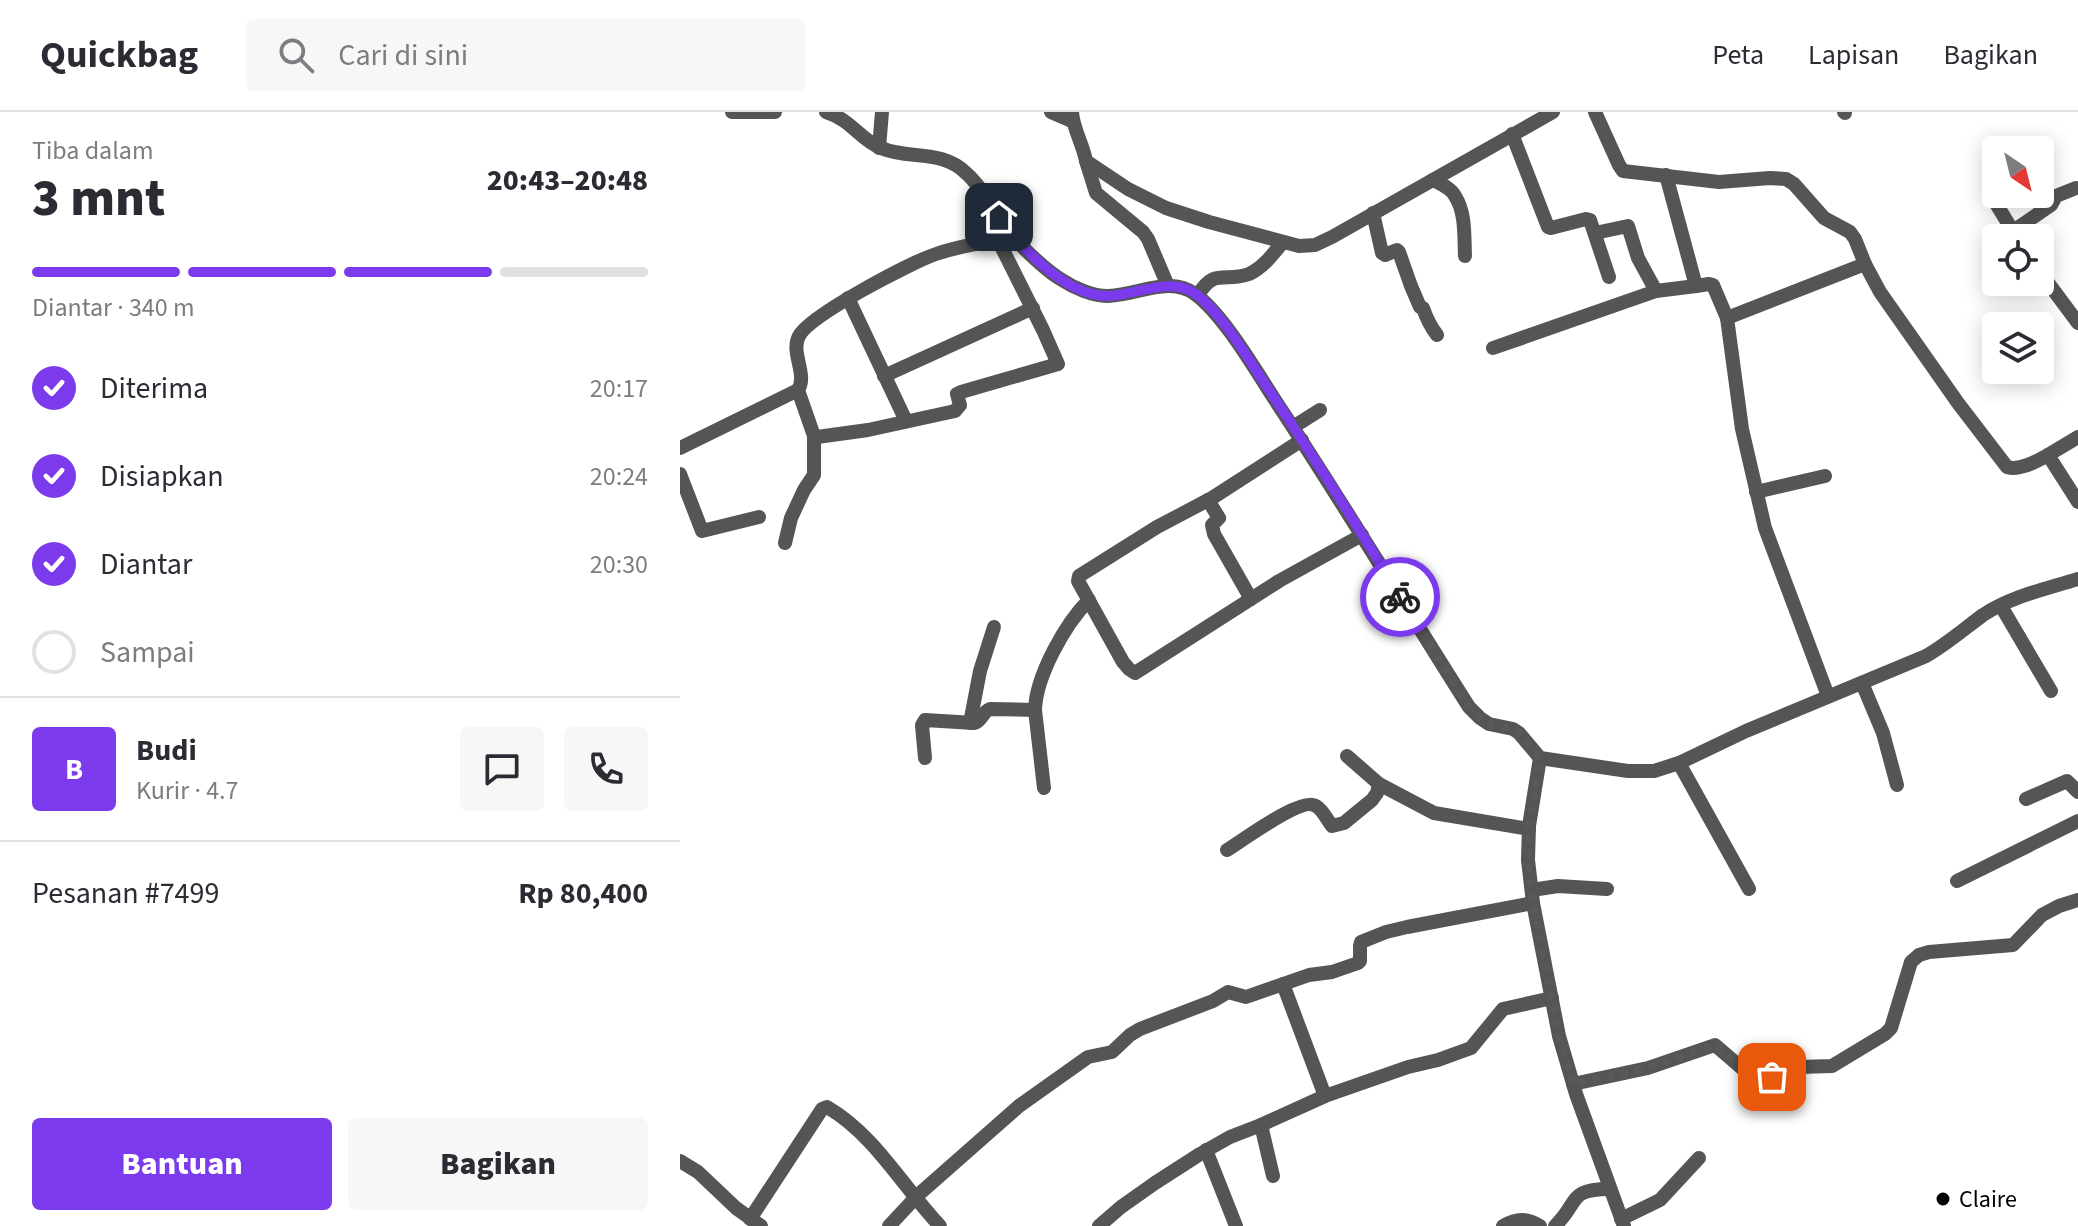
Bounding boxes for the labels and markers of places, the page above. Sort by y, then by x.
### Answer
pin [965,183,1033,251]
pin [1738,1043,1806,1111]
place label: Claire [1959,1182,2017,1217]
marker: Claire [1934,1190,1952,1208]

